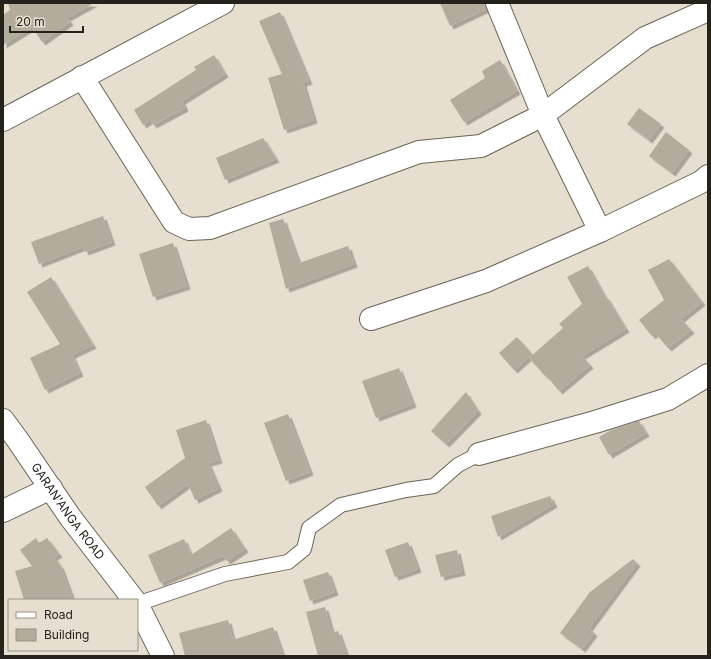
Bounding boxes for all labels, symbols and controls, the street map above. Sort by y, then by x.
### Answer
scale bar [10,8,83,34]
text: 20 m [16,14,45,29]
street label: GARAN'ANGA ROAD [28,460,108,562]
legend [8,599,138,651]
text: Road [44,607,73,622]
text: Building [44,627,89,642]

